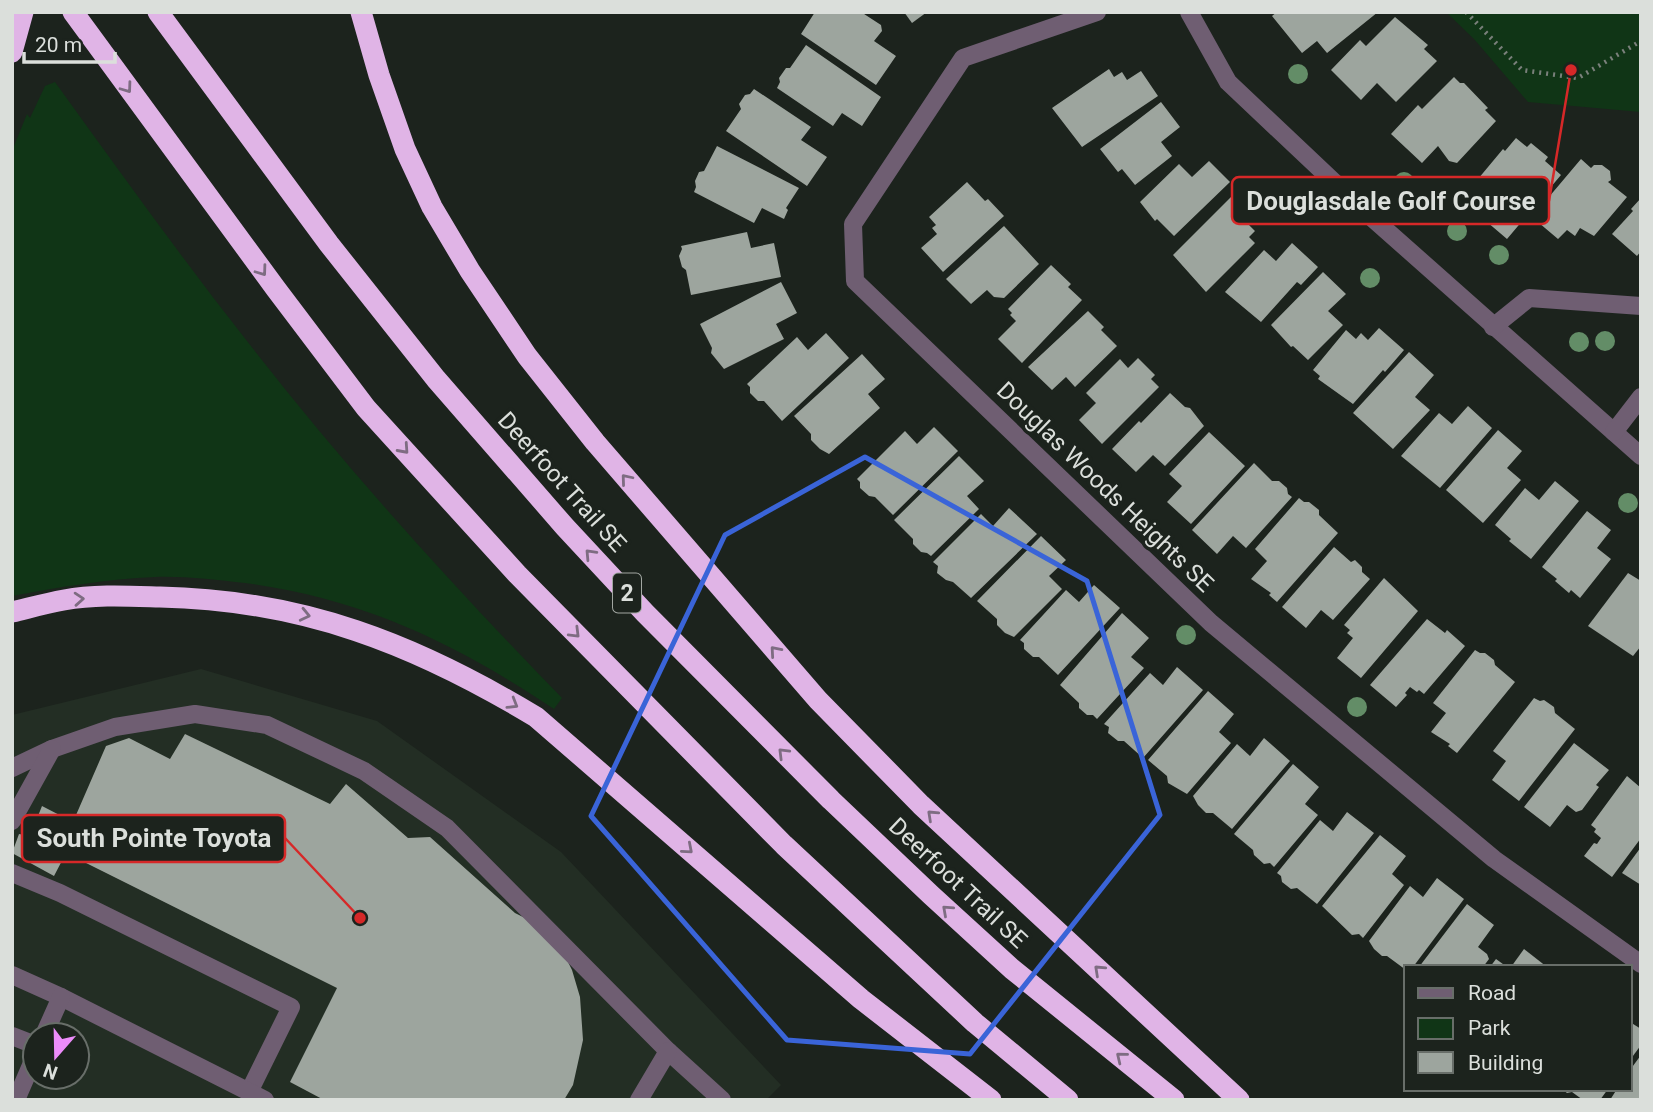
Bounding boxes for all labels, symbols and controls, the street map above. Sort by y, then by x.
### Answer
scale bar [24,21,116,65]
text: 20 m [35,33,82,57]
one-way arrow [119,80,131,93]
callout: Douglasdale Golf Course [1232,177,1549,224]
text: Douglasdale Golf Course [1246,186,1536,216]
one-way arrow [254,263,266,276]
street label: Douglas Woods Heights SE [991,376,1219,598]
street label: Deerfoot Trail SE [492,406,632,558]
one-way arrow [395,441,408,454]
one-way arrow [622,474,634,487]
one-way arrow [586,549,599,562]
road number: 2 [613,573,641,612]
one-way arrow [74,591,85,606]
one-way arrow [299,607,311,621]
one-way arrow [567,625,580,638]
one-way arrow [771,646,783,659]
one-way arrow [506,695,519,708]
one-way arrow [778,748,791,761]
one-way arrow [927,811,940,824]
street label: Deerfoot Trail SE [883,812,1033,954]
callout: South Pointe Toyota [22,815,285,862]
text: South Pointe Toyota [36,823,272,853]
one-way arrow [680,841,693,853]
one-way arrow [942,905,955,918]
one-way arrow [1094,965,1107,978]
legend [1404,965,1632,1091]
text: Road [1468,981,1516,1005]
text: Park [1468,1016,1511,1040]
north arrow [21,1021,91,1091]
text: Building [1468,1051,1543,1075]
one-way arrow [1116,1053,1129,1065]
text: N [40,1058,61,1085]

